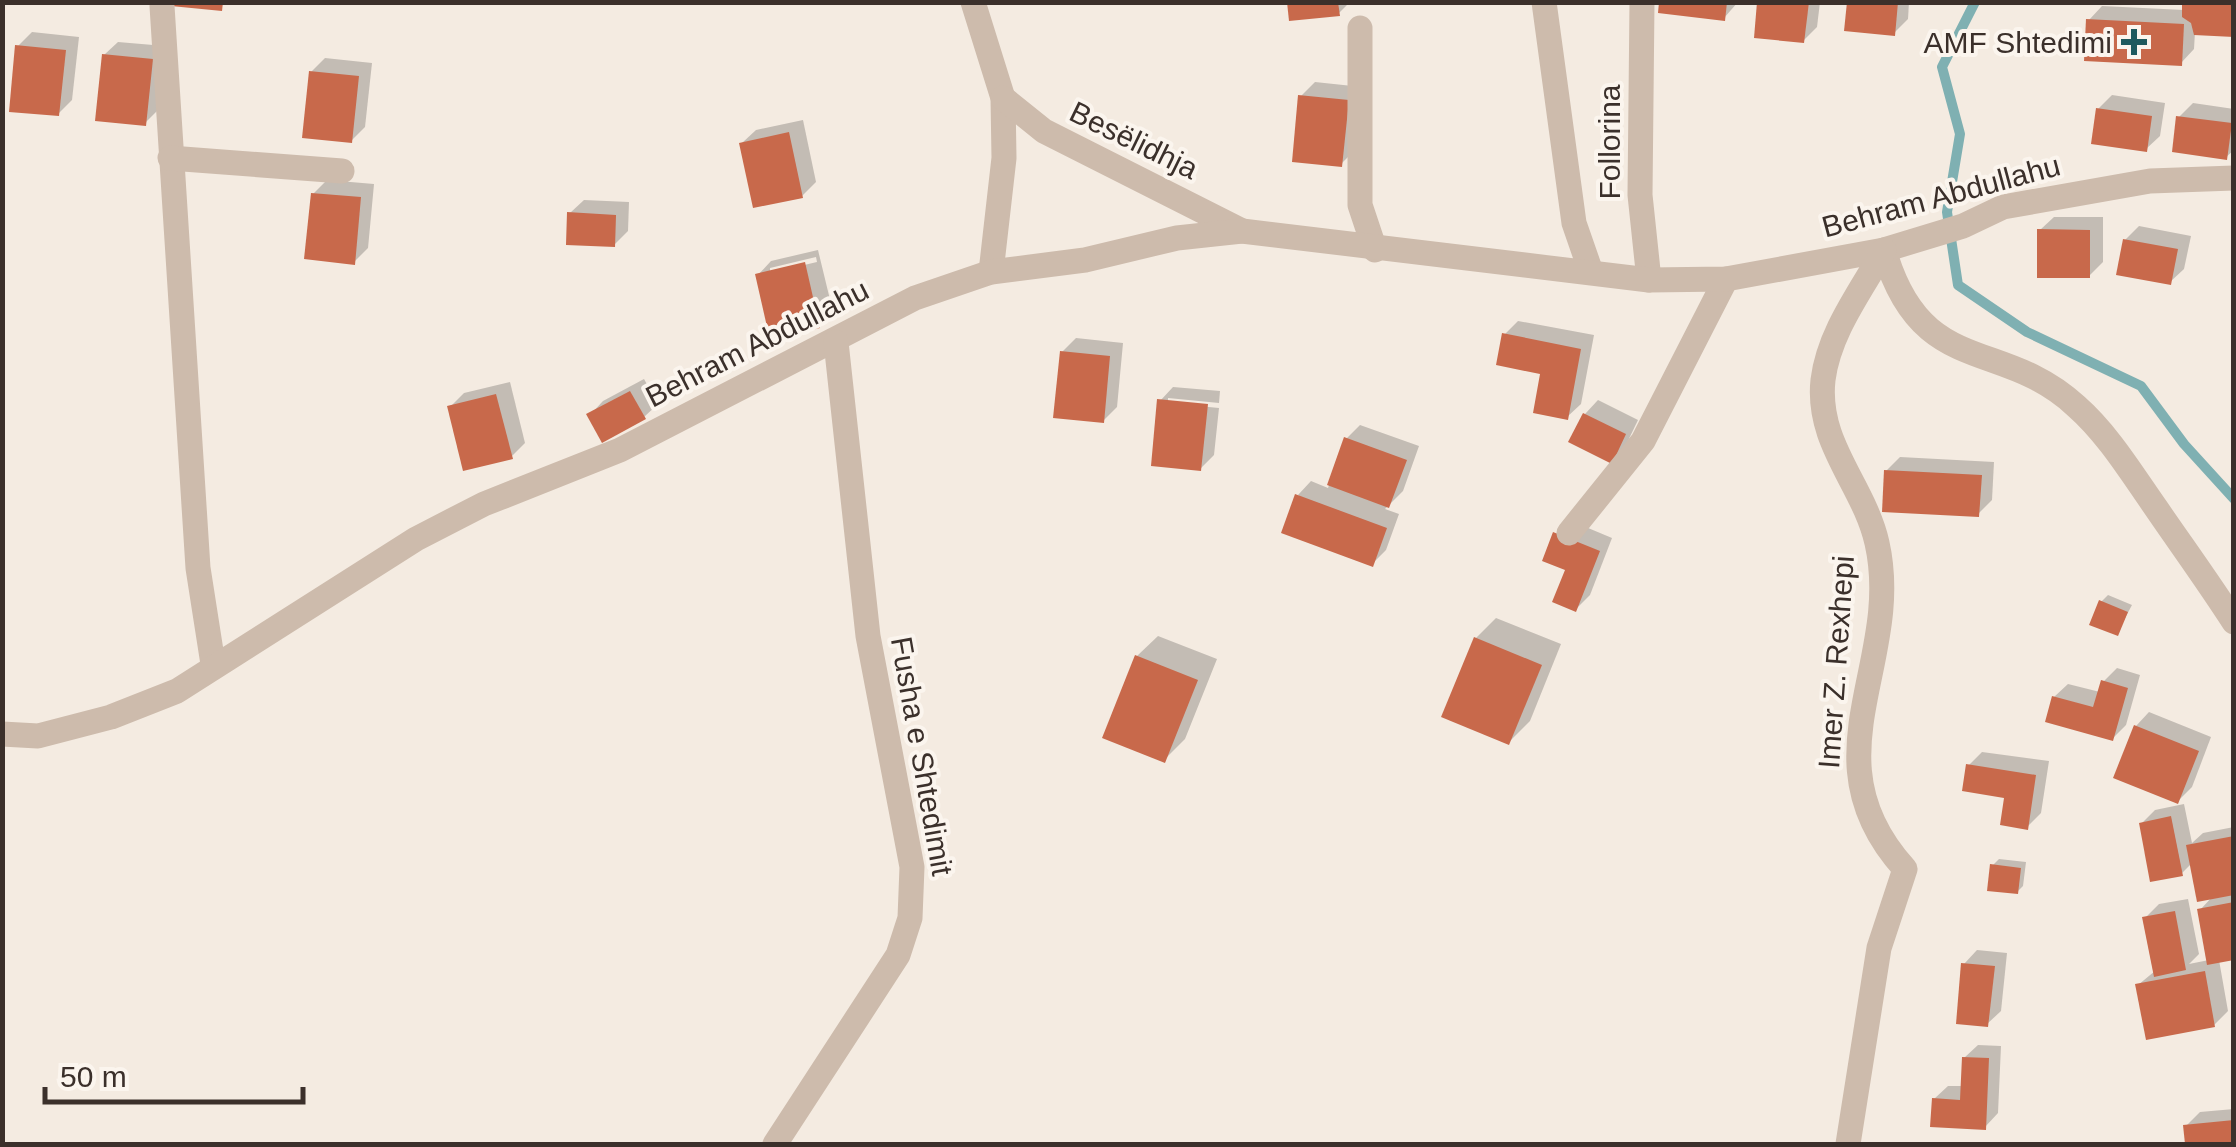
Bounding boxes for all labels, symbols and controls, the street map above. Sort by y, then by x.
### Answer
place label: AMF Shtedimi [1924,26,2112,59]
marker: AMF Shtedimi [2121,29,2147,55]
street label: Follorina [1593,84,1626,200]
street label: Besëlidhja [1065,95,1204,185]
street label: Behram Abdullahu [1818,148,2064,244]
street label: Behram Abdullahu [640,273,874,413]
street label: Imer Z. Rexhepi [1812,554,1860,770]
street label: Fusha e Shtedimit [885,634,959,879]
scale bar [45,1042,302,1104]
text: 50 m [60,1060,127,1093]

